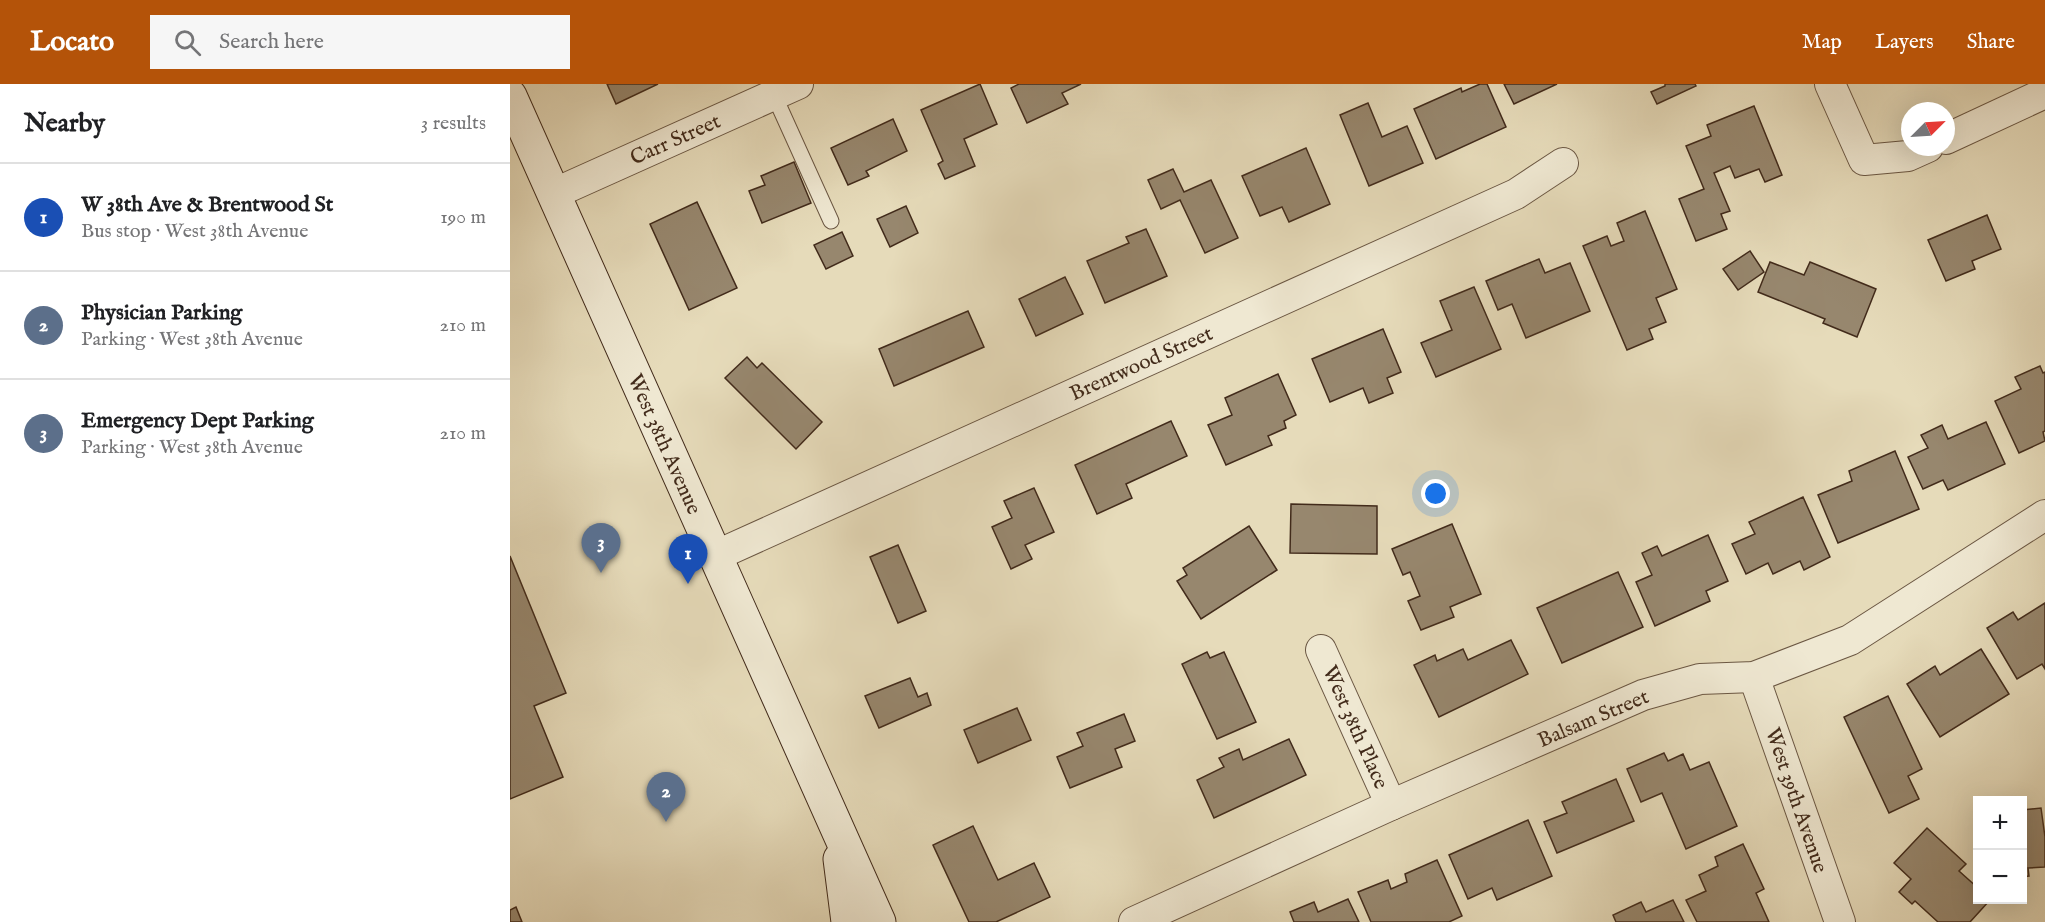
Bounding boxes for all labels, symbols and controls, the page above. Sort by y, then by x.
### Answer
search box [150,15,570,69]
text: Locato [30,25,114,60]
icon: search [171,26,204,59]
text: Search here [219,28,324,56]
text: Map [1802,29,1842,56]
text: Layers [1875,29,1934,56]
text: Share [1967,29,2015,56]
north arrow [1901,102,1955,156]
text: Nearby [24,107,105,140]
street label: Carr Street [626,108,725,172]
text: 3 results [421,111,486,136]
text: W 38th Ave & Brentwood St [81,191,333,219]
text: 1 [40,205,47,230]
text: 190 m [440,205,486,230]
text: Bus stop · West 38th Avenue [81,219,308,244]
text: Physician Parking [81,299,242,327]
text: 2 [39,313,48,338]
text: 210 m [440,313,486,338]
street label: Brentwood Street [1066,321,1217,408]
text: Parking · West 38th Avenue [81,327,303,352]
street label: West 38th Avenue [621,370,707,519]
text: Emergency Dept Parking [81,407,314,435]
text: 3 [40,421,47,446]
text: 210 m [440,421,486,446]
text: Parking · West 38th Avenue [81,435,303,460]
your location [1421,479,1450,508]
pin: 3 [582,524,620,573]
pin: 1 [668,534,708,584]
street label: West 38th Place [1315,662,1394,794]
street label: Balsam Street [1534,684,1653,755]
street label: West 39th Avenue [1758,724,1833,877]
pin: 2 [646,772,686,822]
map controls [1973,796,2027,904]
button: + [1973,796,2027,850]
button: − [1973,850,2027,904]

